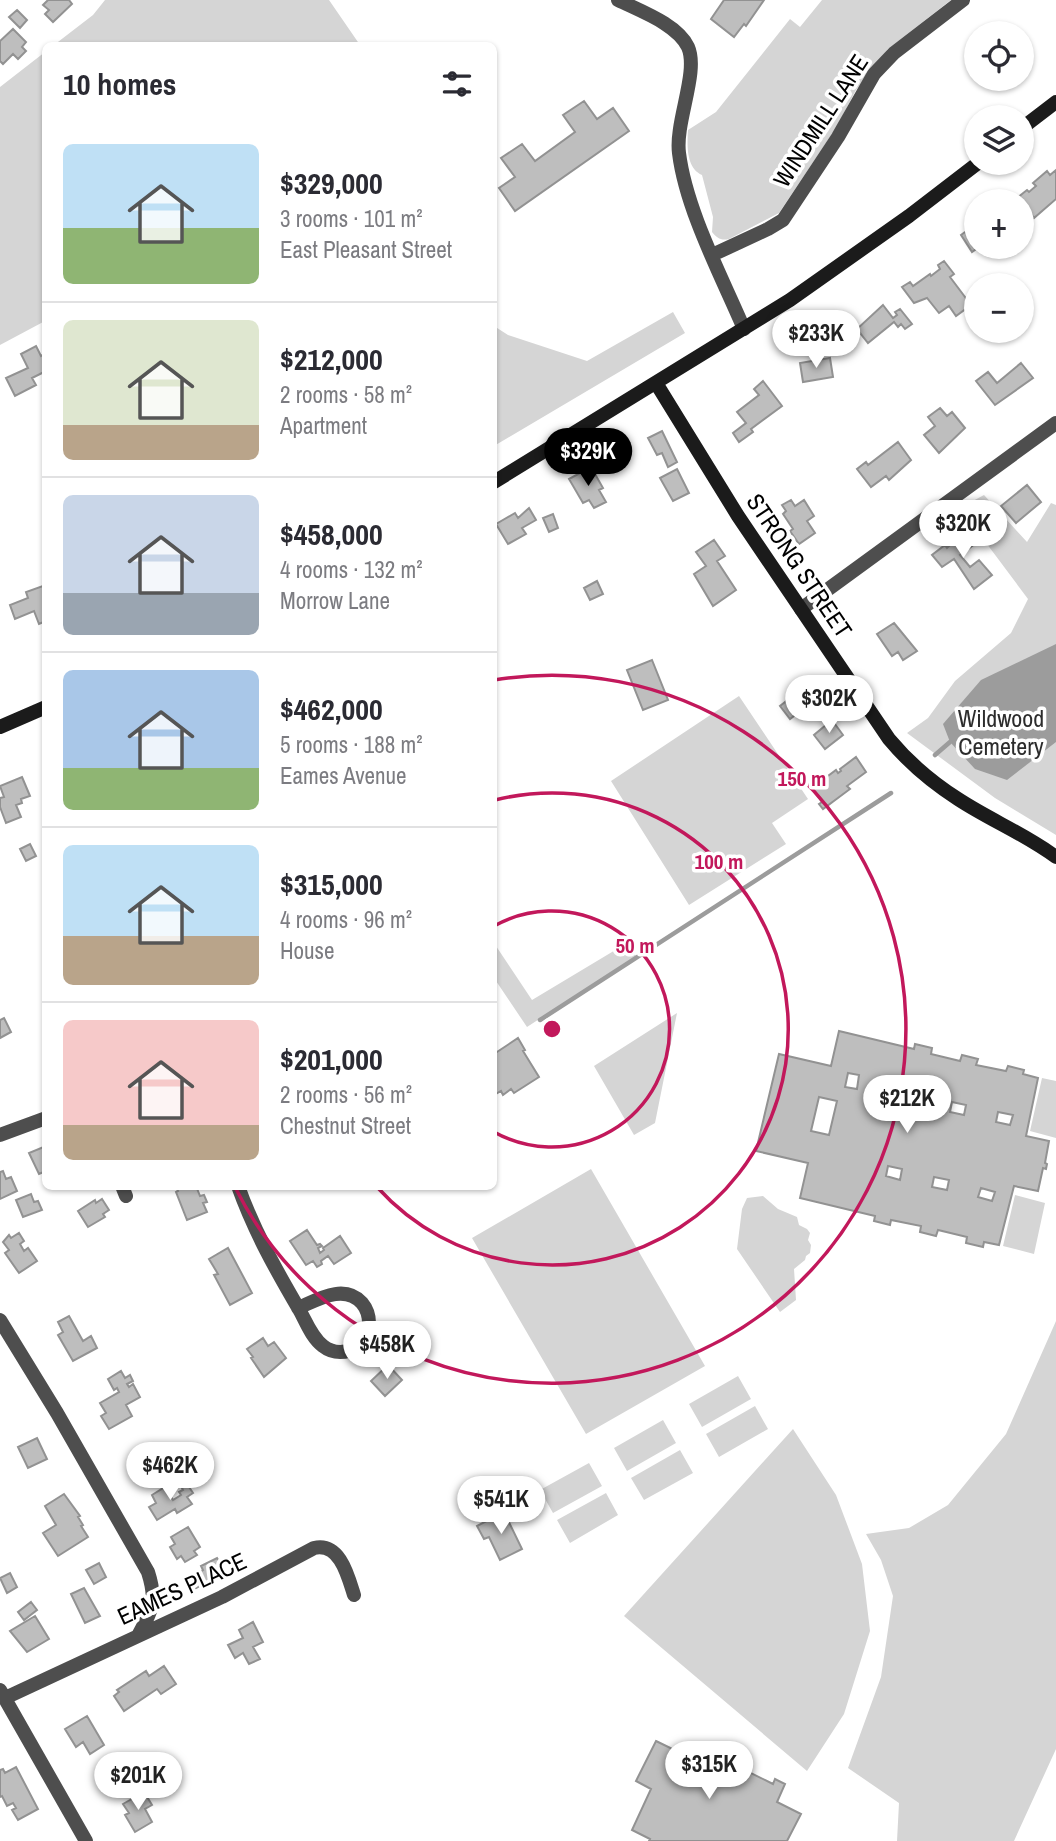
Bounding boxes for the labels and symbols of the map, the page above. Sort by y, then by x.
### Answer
street label: WINDMILL LANE [765,48,875,193]
pin: $233K [767,310,865,370]
pin: $329K [539,428,637,488]
street label: STRONG STREET [740,487,860,644]
pin: $320K [914,500,1012,560]
pin: $302K [780,676,878,735]
park label: Wildwood Cemetery [958,702,1044,762]
text: 150 m [778,764,826,793]
text: 100 m [695,847,743,876]
text: 50 m [615,931,655,960]
centre of rings [540,1017,564,1041]
pin: $212K [858,1076,956,1135]
pin: $458K [338,1322,436,1381]
pin: $462K [121,1442,219,1502]
pin: $541K [452,1476,550,1536]
street label: EAMES PLACE [112,1544,251,1632]
pin: $315K [660,1742,758,1801]
pin: $201K [89,1752,187,1812]

